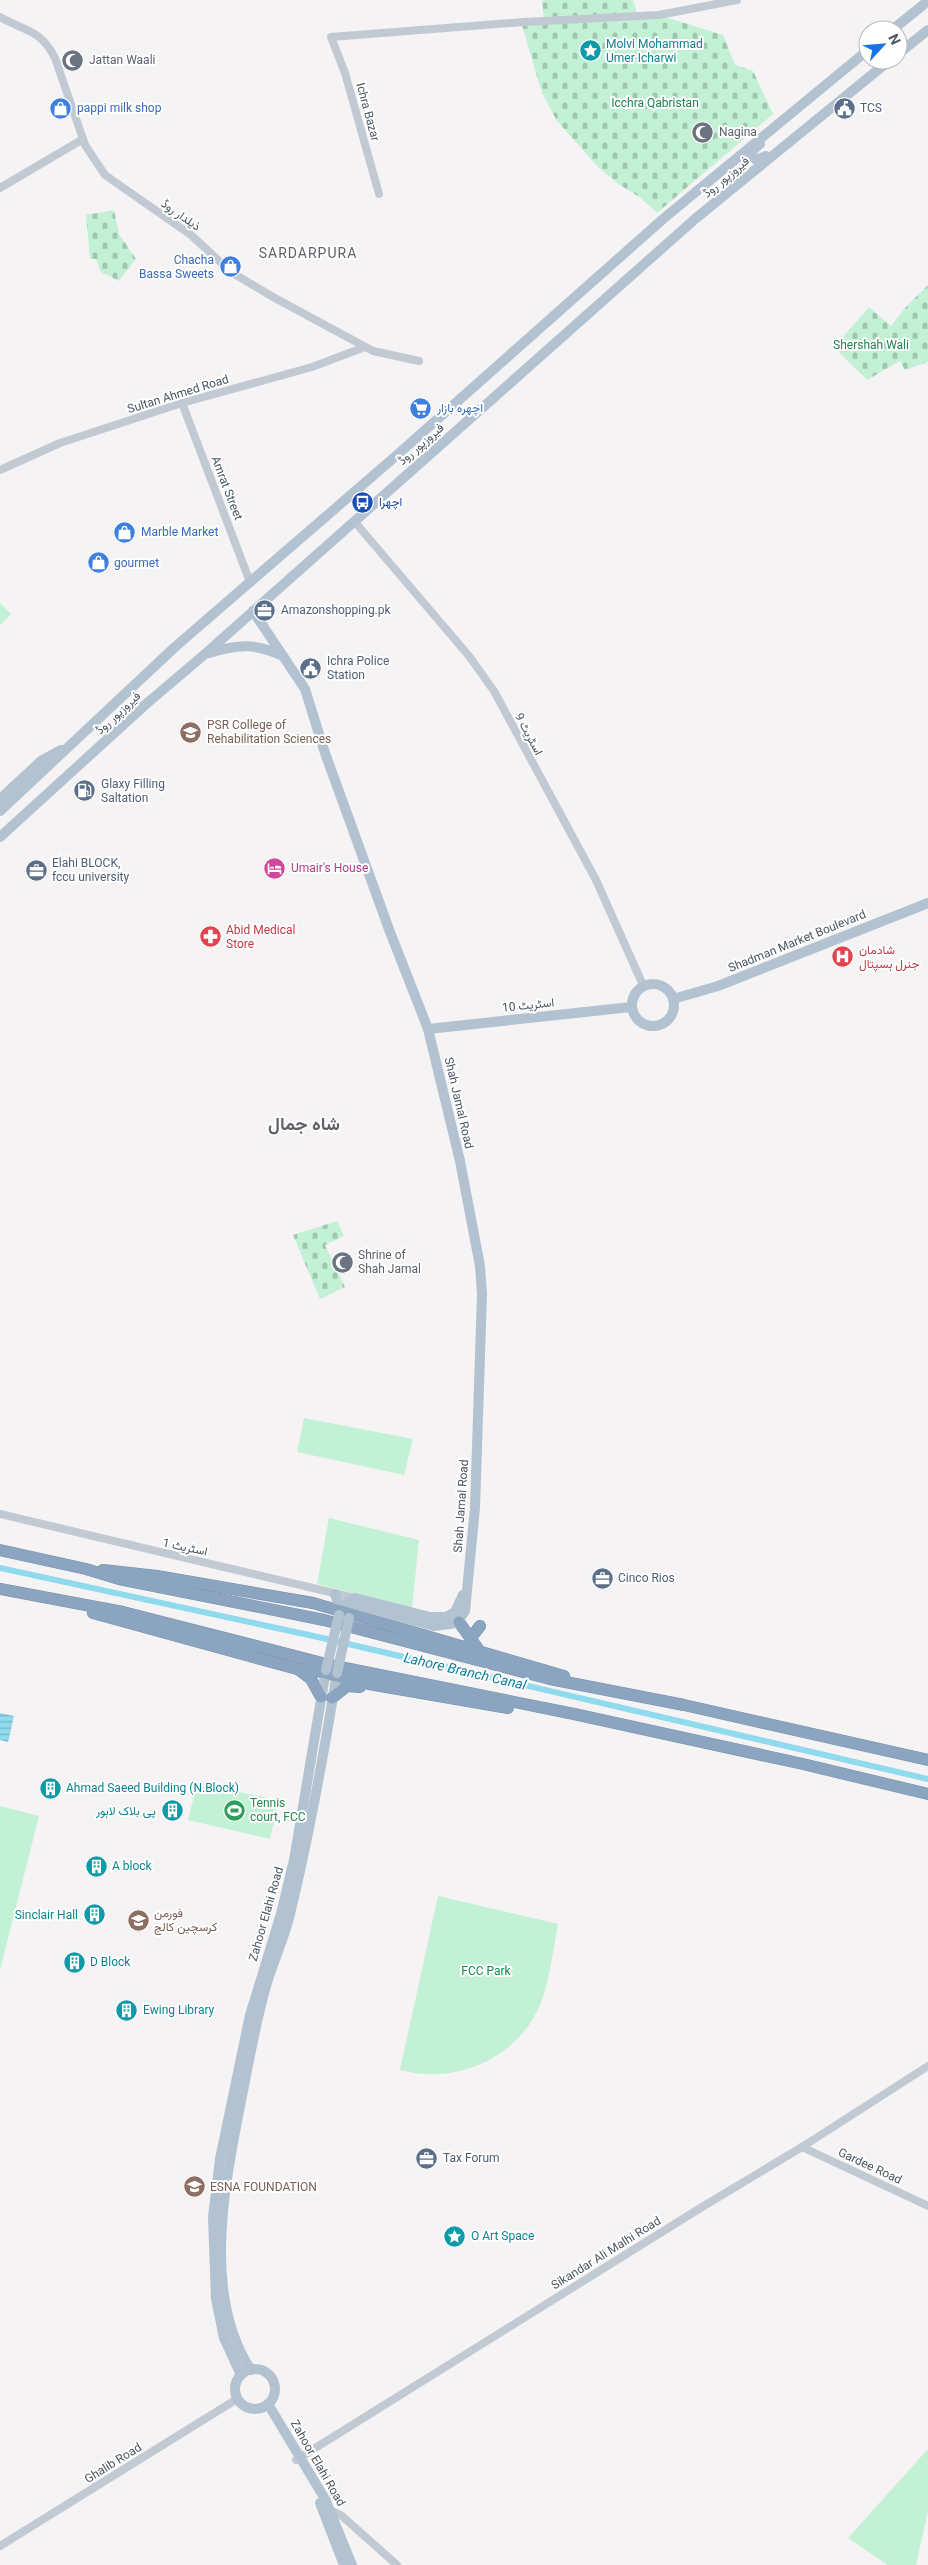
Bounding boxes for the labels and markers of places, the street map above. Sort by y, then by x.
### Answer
place label: Molvi Mohammad Umer Icharwi [606,37,703,65]
place icon: Molvi Mohammad Umer Icharwi [578,39,602,63]
mosque icon: Jattan Waali [61,48,85,72]
place label: Jattan Waali [89,53,156,67]
shop icon: pappi milk shop [49,96,73,120]
public building icon: TCS [832,96,856,120]
place label: pappi milk shop [77,101,162,115]
place label: TCS [860,101,882,115]
mosque icon: Nagina [691,120,715,144]
place label: Nagina [719,125,757,139]
place label: Chacha Bassa Sweets [139,253,214,281]
shop icon: Chacha Bassa Sweets [218,255,242,279]
supermarket icon: اچھرہ بازار [409,396,433,420]
place label: اچھرہ بازار [436,401,483,416]
bus stop icon: اچھرا [351,490,375,514]
place label: اچھرا [379,495,402,510]
shop icon: Marble Market [113,520,137,544]
place label: Marble Market [141,525,218,539]
shop icon: gourmet [86,551,110,575]
place label: gourmet [114,556,159,570]
office icon: Amazonshopping.pk [253,598,277,622]
place label: Amazonshopping.pk [281,603,392,617]
place label: Ichra Police Station [327,654,389,682]
public building icon: Ichra Police Station [299,656,323,680]
place label: PSR College of Rehabilitation Sciences [207,718,331,746]
school or university icon: PSR College of Rehabilitation Sciences [179,720,203,744]
place label: Glaxy Filling Saltation [101,777,165,805]
fuel station icon: Glaxy Filling Saltation [73,779,97,803]
place label: Elahi BLOCK, fccu university [52,856,130,884]
hotel icon: Umair's House [263,856,287,880]
office icon: Elahi BLOCK, fccu university [24,858,48,882]
place label: Umair's House [291,861,368,875]
place label: Abid Medical Store [226,923,295,951]
pharmacy icon: Abid Medical Store [198,925,222,949]
place label: شادمان جنرل ہسپتال [859,943,919,972]
hospital icon: شادمان جنرل ہسپتال [831,945,855,969]
place label: Shrine of Shah Jamal [358,1248,421,1276]
mosque icon: Shrine of Shah Jamal [330,1250,354,1274]
office icon: Cinco Rios [590,1566,614,1590]
place label: Cinco Rios [618,1571,675,1585]
building icon: Ahmad Saeed Building (N.Block) [38,1776,62,1800]
place label: Ahmad Saeed Building (N.Block) [66,1781,239,1795]
place label: Tennis court, FCC [250,1796,306,1824]
sports icon: Tennis court, FCC [222,1798,246,1822]
building icon: پی بلاک لاہور [160,1799,184,1823]
place label: پی بلاک لاہور [95,1804,156,1819]
building icon: A block [84,1854,108,1878]
place label: A block [112,1859,153,1873]
building icon: Sinclair Hall [82,1903,106,1927]
place label: فورمن کرسچین کالج [154,1906,217,1936]
place label: Sinclair Hall [15,1908,78,1922]
school or university icon: فورمن کرسچین کالج [126,1908,150,1932]
building icon: D Block [62,1950,86,1974]
place label: D Block [90,1955,131,1969]
building icon: Ewing Library [115,1998,139,2022]
place label: Ewing Library [143,2003,215,2017]
office icon: Tax Forum [415,2146,439,2170]
place label: Tax Forum [443,2151,500,2165]
school or university icon: ESNA FOUNDATION [182,2175,206,2199]
place label: ESNA FOUNDATION [210,2180,317,2194]
place icon: O Art Space [443,2224,467,2248]
place label: O Art Space [471,2229,534,2243]

